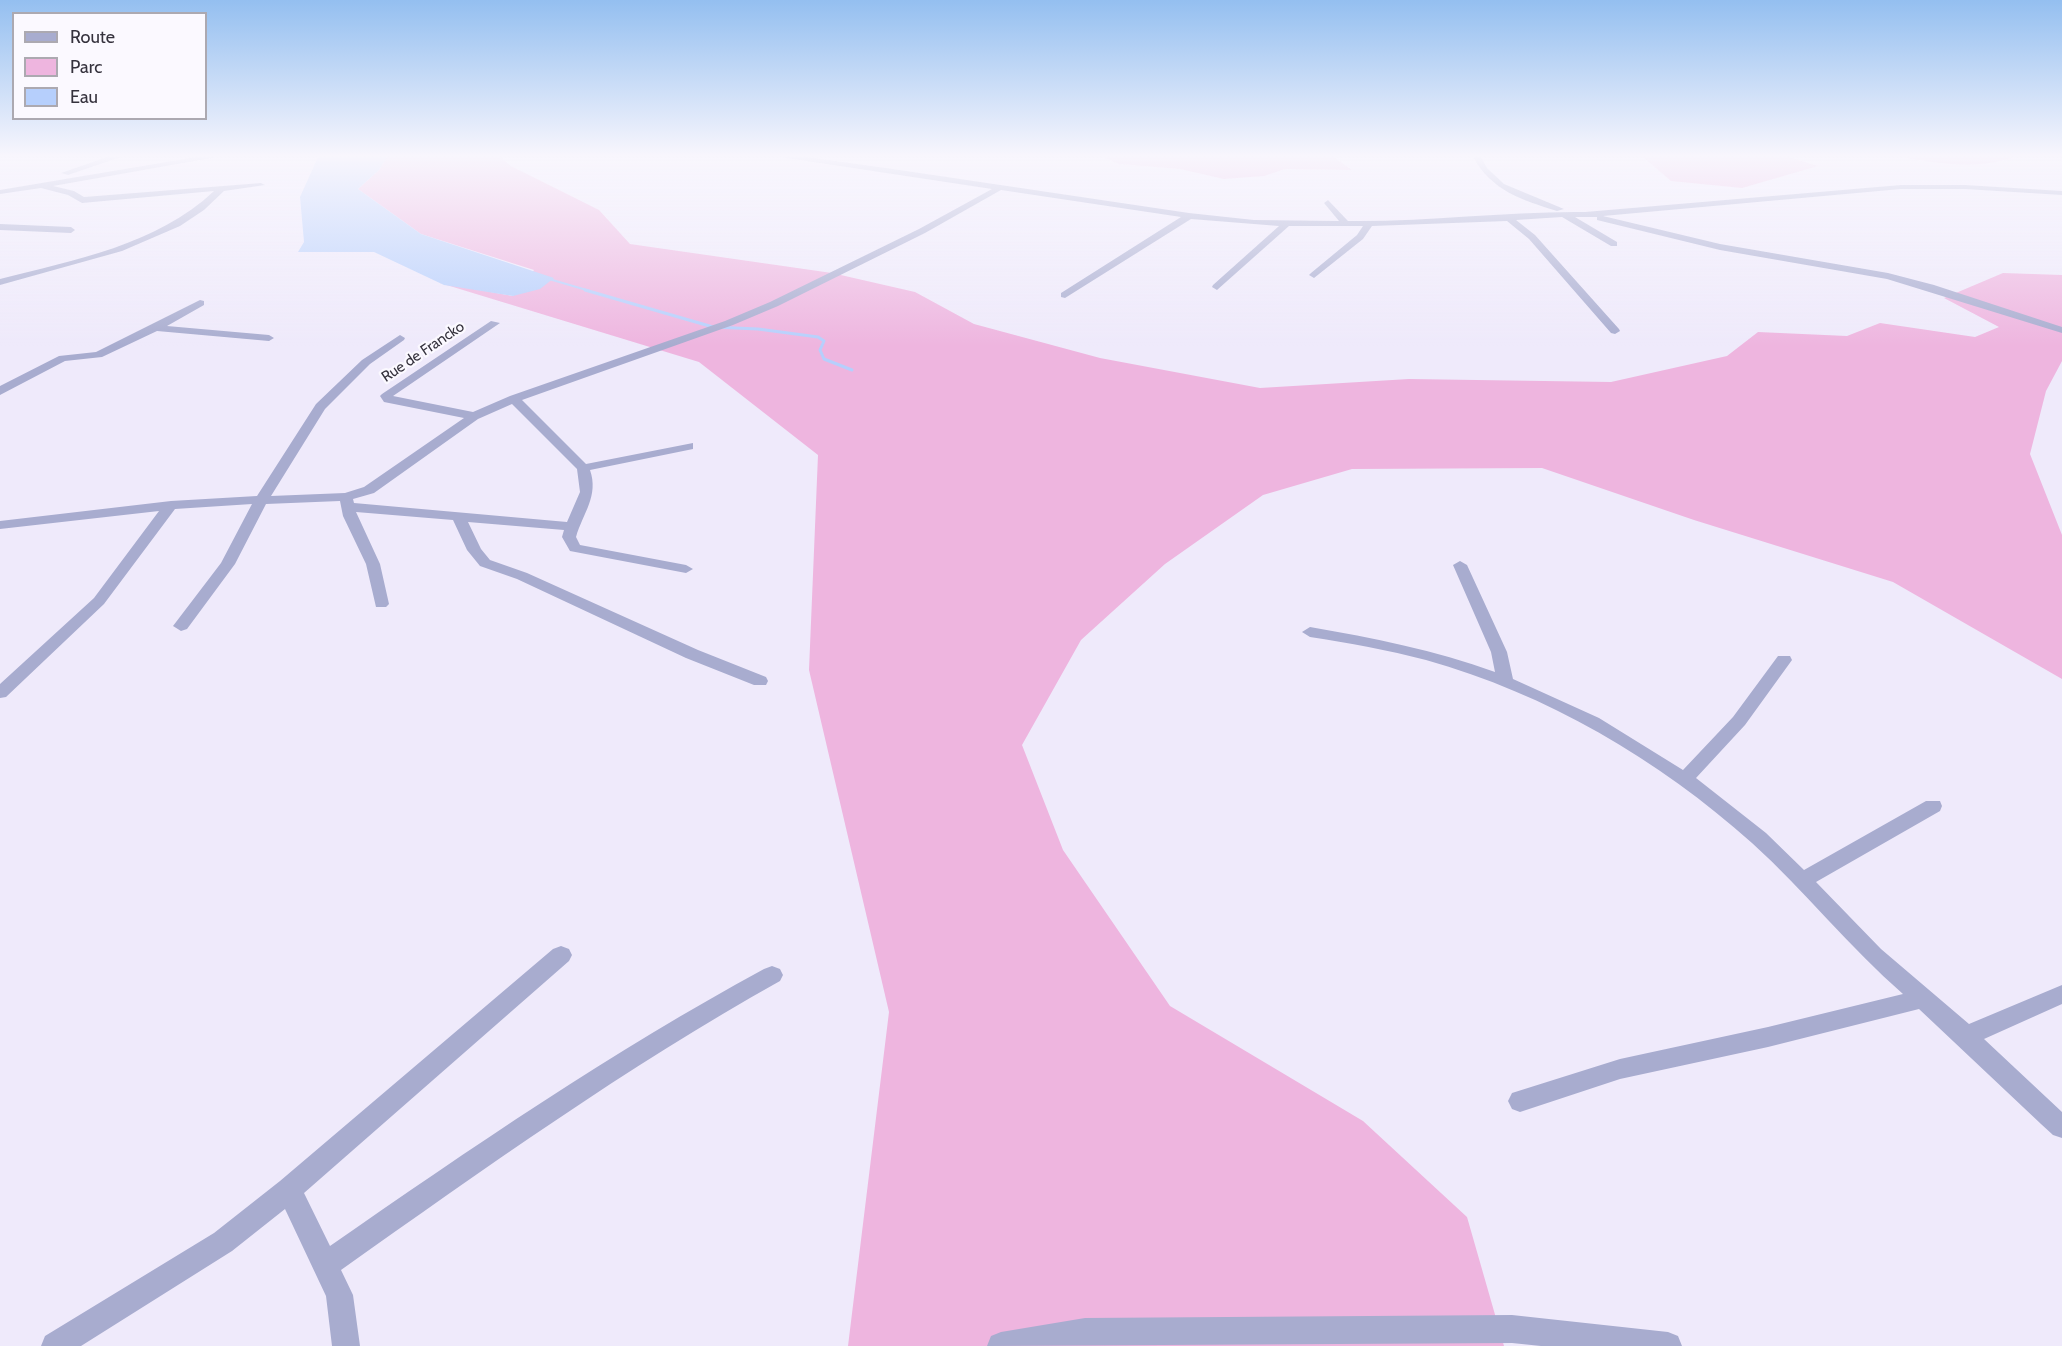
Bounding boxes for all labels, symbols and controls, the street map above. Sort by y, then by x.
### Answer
legend [12,12,207,120]
text: Route [70,26,115,48]
text: Parc [70,56,102,78]
text: Eau [70,86,98,108]
street label: Rue de Francko [378,318,468,386]

